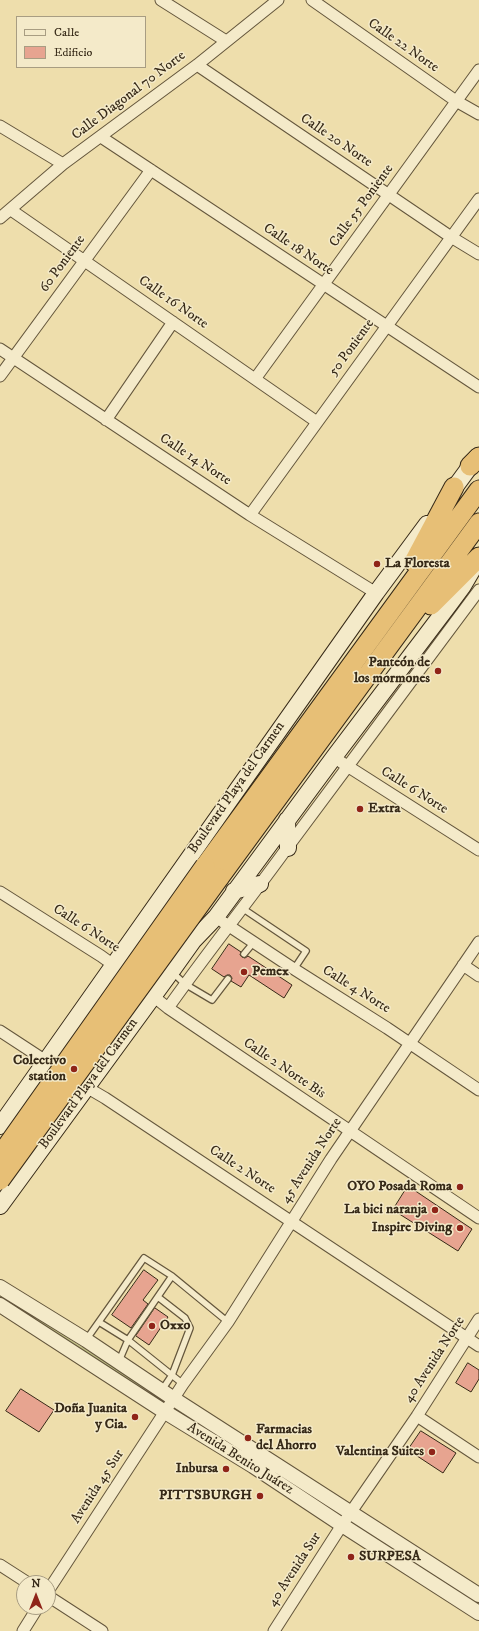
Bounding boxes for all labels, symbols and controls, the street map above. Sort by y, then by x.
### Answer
street label: Calle 22 Norte [364,15,442,77]
legend [16,16,146,68]
text: Calle [54,25,79,40]
text: Edificio [54,45,92,60]
street label: Calle Diagonal 70 Norte [69,48,189,144]
street label: Calle 20 Norte [297,111,375,171]
street label: Calle 55 Poniente [326,161,398,251]
street label: Calle 18 Norte [260,220,336,280]
street label: 60 Poniente [37,232,89,296]
street label: Calle 16 Norte [135,273,211,333]
street label: 50 Poniente [326,316,378,380]
street label: Calle 14 Norte [156,431,234,489]
place label: La Floresta [385,556,450,572]
marker: La Floresta [372,559,382,569]
place label: Panteón de los mormones [354,655,430,688]
marker: Panteón de los mormones [433,666,443,676]
street label: Boulevard Playa del Carmen [185,719,289,857]
street label: Calle 6 Norte [377,764,451,818]
place label: Extra [368,801,400,817]
marker: Extra [355,804,365,814]
street label: Calle 6 Norte [49,901,123,957]
street label: Calle 4 Norte [319,962,393,1018]
place label: Pemex [252,964,289,980]
marker: Pemex [239,967,249,977]
street label: Boulevard Playa del Carmen [36,1015,142,1153]
street label: Calle 2 Norte Bis [240,1035,328,1103]
place label: Colectivo station [13,1053,66,1086]
marker: Colectivo station [69,1064,79,1074]
street label: 45 Avenida Norte [278,1115,346,1207]
street label: Calle 2 Norte [206,1142,278,1198]
place label: OYO Posada Roma [347,1179,452,1195]
marker: OYO Posada Roma [455,1182,465,1192]
place label: La bici naranja [344,1202,427,1218]
marker: La bici naranja [430,1205,440,1215]
place label: Inspire Diving [372,1220,452,1236]
marker: Inspire Diving [455,1223,465,1233]
street label: 40 Avenida Norte [401,1314,469,1406]
place label: Oxxo [160,1318,190,1334]
marker: Oxxo [147,1321,157,1331]
place label: Doña Juanita y Cia. [54,1401,127,1434]
marker: Doña Juanita y Cia. [130,1412,140,1422]
street label: Avenida Benito Juárez [184,1419,296,1499]
place label: Farmacias del Ahorro [256,1422,316,1454]
marker: Farmacias del Ahorro [243,1433,253,1443]
place label: Valentina Suites [336,1444,424,1460]
street label: Avenida 45 Sur [68,1447,128,1527]
marker: Valentina Suites [427,1447,437,1457]
place label: Inbursa [176,1461,218,1477]
marker: Inbursa [221,1464,231,1474]
place label: PITTSBURGH [159,1488,252,1504]
marker: PITTSBURGH [255,1491,265,1501]
street label: 40 Avenida Sur [265,1530,325,1610]
place label: SURPESA [359,1549,421,1565]
marker: SURPESA [346,1552,356,1562]
north arrow [16,1575,56,1615]
text: N [31,1577,41,1591]

